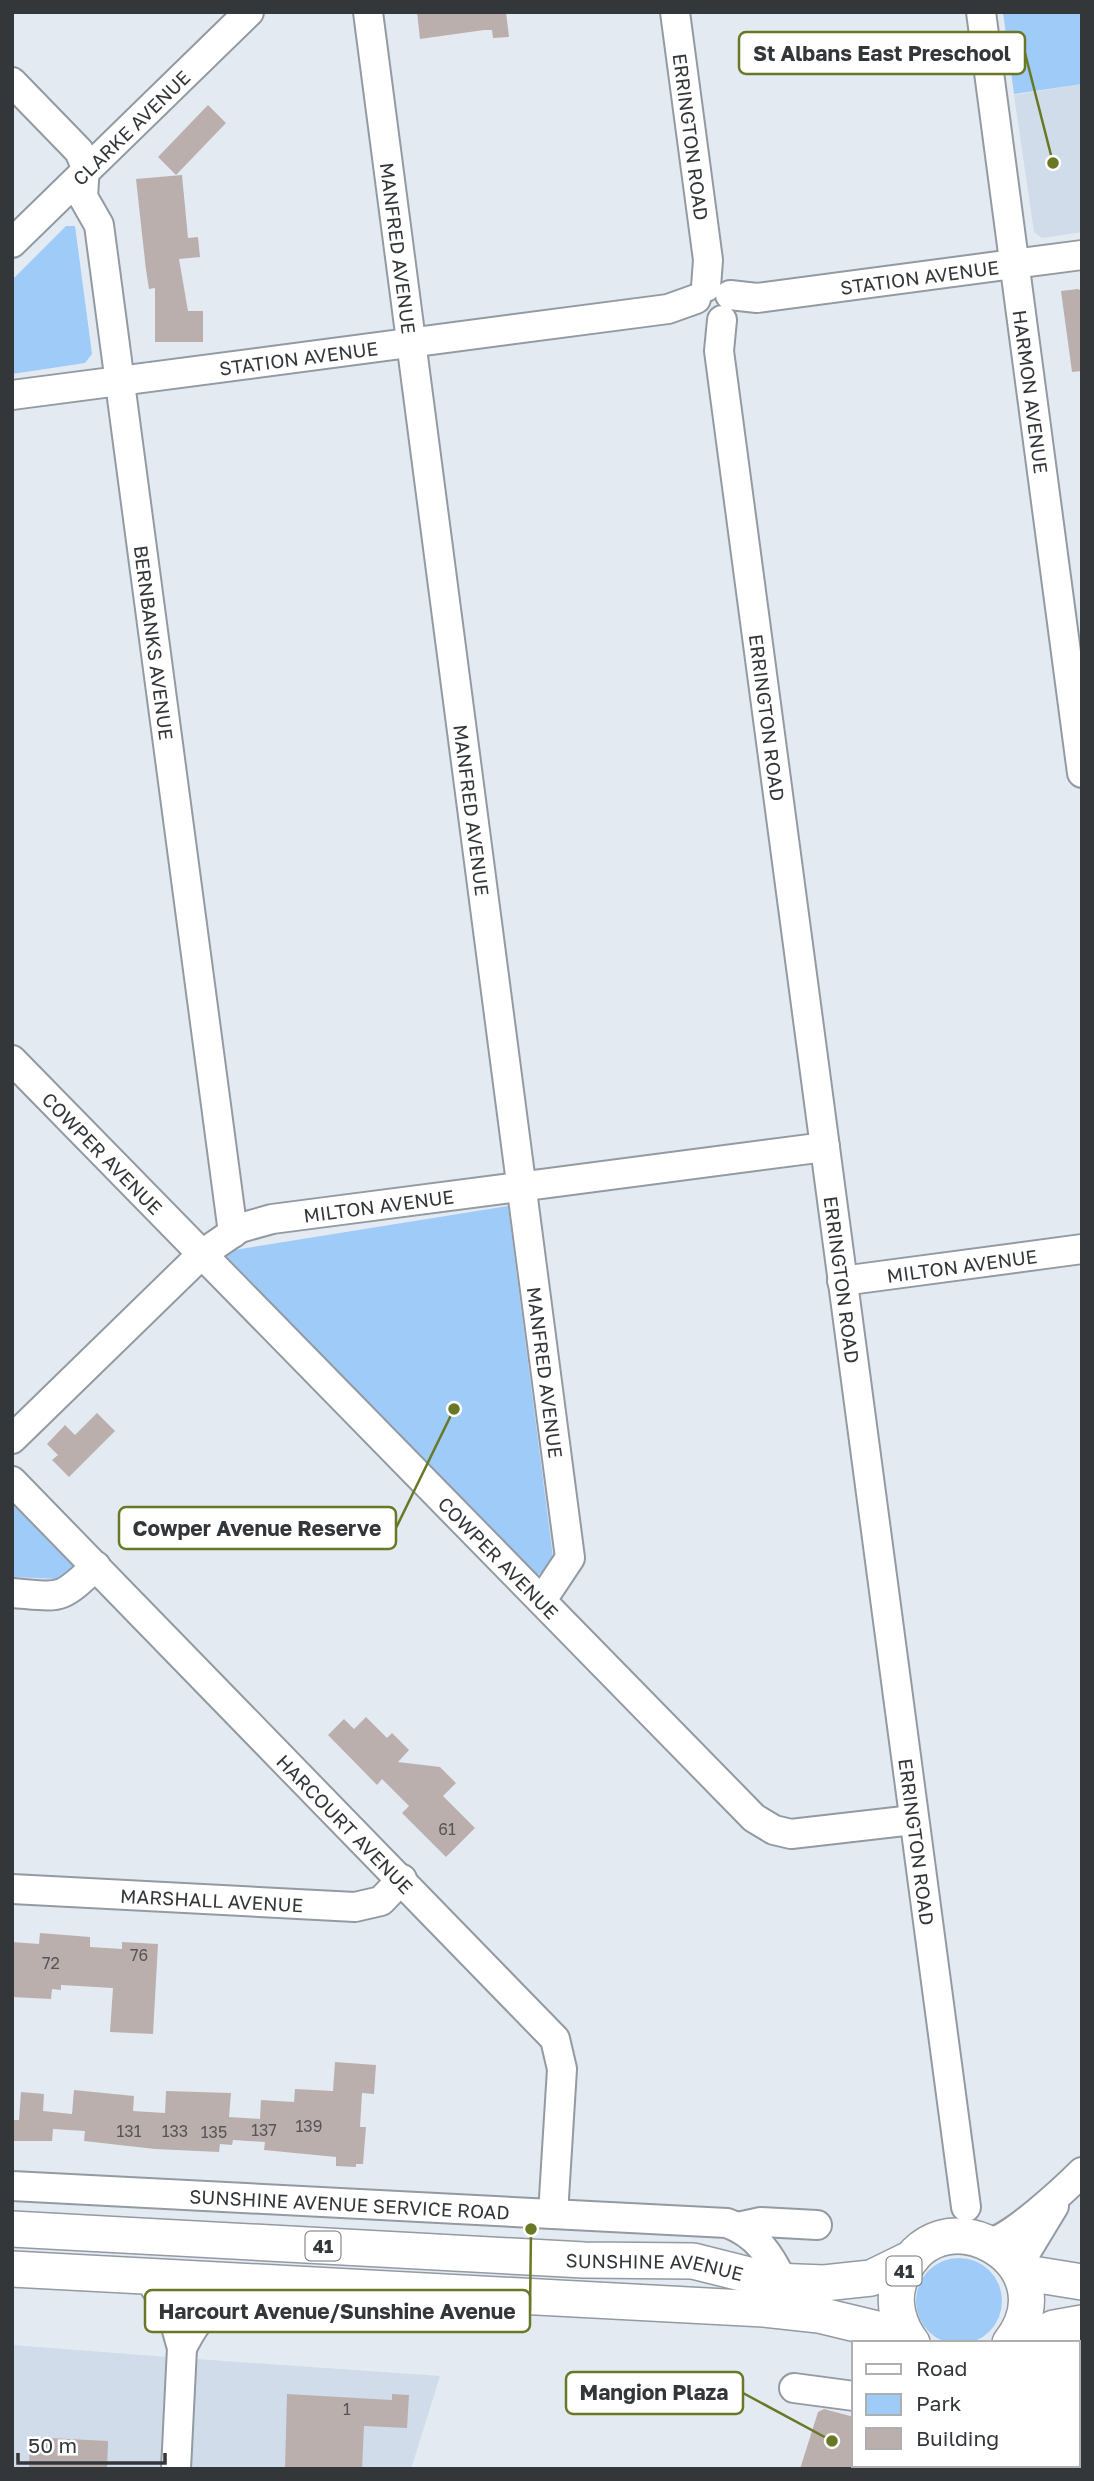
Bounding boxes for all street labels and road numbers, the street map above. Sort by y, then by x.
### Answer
street label: ERRINGTON ROAD [669,52,714,222]
street label: CLARKE AVENUE [67,65,194,189]
street label: MANFRED AVENUE [376,161,421,335]
street label: STATION AVENUE [839,255,1000,298]
street label: HARMON AVENUE [1009,308,1054,475]
street label: STATION AVENUE [218,336,379,379]
street label: BERNBANKS AVENUE [130,544,179,741]
street label: ERRINGTON ROAD [745,633,790,803]
street label: MANFRED AVENUE [450,723,495,897]
street label: COWPER AVENUE [38,1087,168,1219]
street label: MILTON AVENUE [302,1184,455,1226]
street label: ERRINGTON ROAD [820,1195,865,1365]
street label: MILTON AVENUE [885,1244,1039,1286]
street label: MANFRED AVENUE [523,1285,568,1460]
street label: COWPER AVENUE [434,1491,564,1623]
street label: HARCOURT AVENUE [272,1749,418,1898]
street label: ERRINGTON ROAD [895,1757,940,1927]
street label: MARSHALL AVENUE [120,1883,304,1916]
street label: SUNSHINE AVENUE SERVICE ROAD [189,2184,510,2223]
road number: 41 [306,2232,340,2260]
street label: SUNSHINE AVENUE [565,2248,746,2285]
road number: 41 [886,2256,922,2286]

